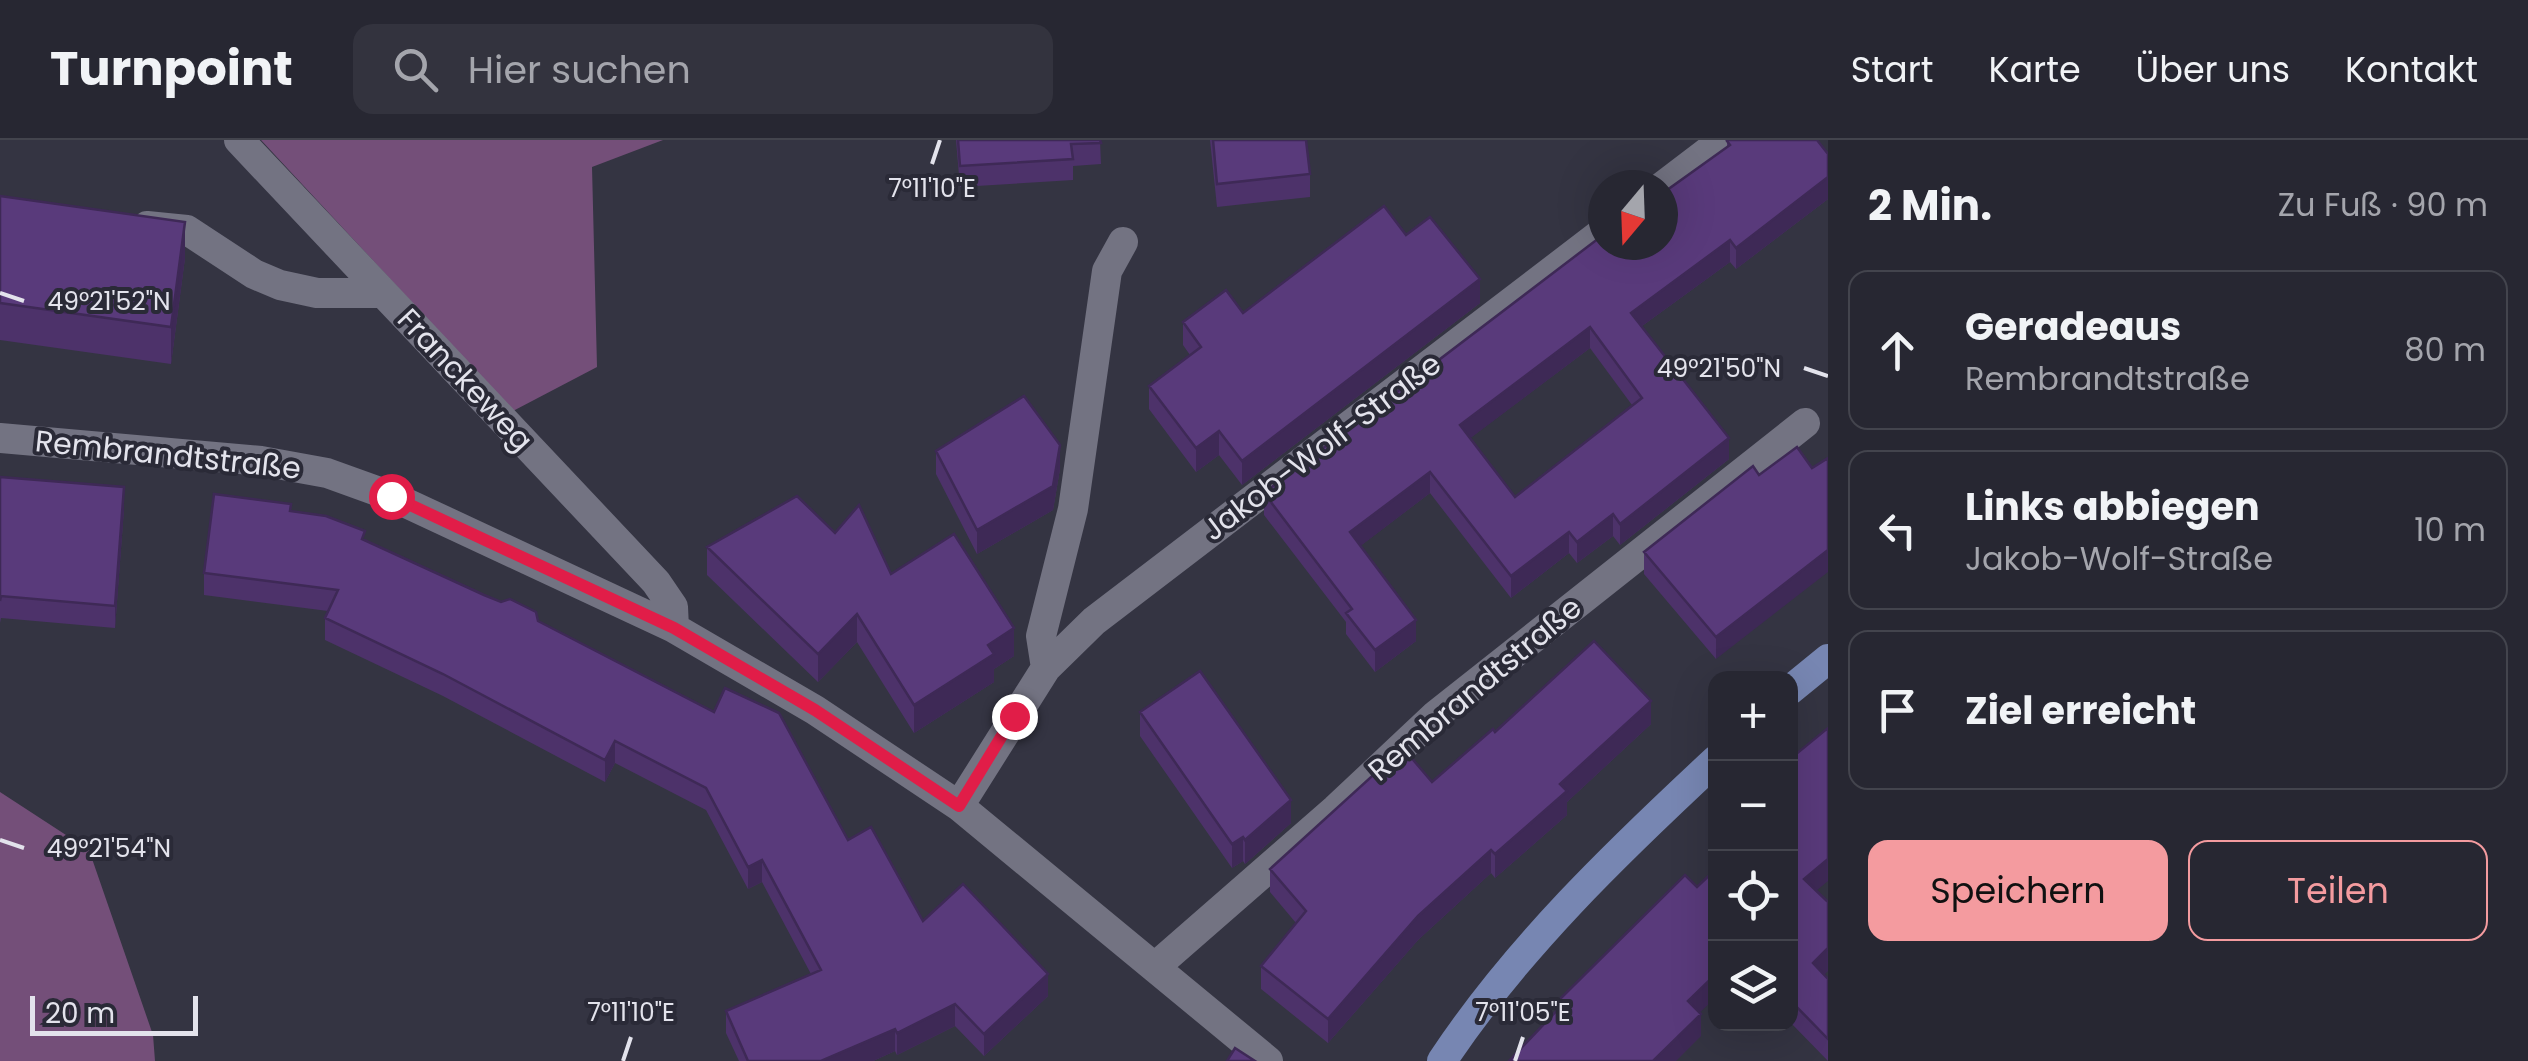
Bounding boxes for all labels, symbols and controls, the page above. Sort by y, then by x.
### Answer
search box [353,24,1053,114]
text: Turnpoint [50,35,293,102]
icon: search [388,42,443,97]
text: Hier suchen [468,43,691,96]
text: Start [1851,45,1933,94]
text: Karte [1988,45,2081,94]
text: Über uns [2136,45,2290,94]
text: Kontakt [2345,45,2478,94]
north arrow [1588,170,1678,260]
text: 7°11'10"E [888,171,976,206]
text: 2 Min. [1868,176,1992,235]
text: Zu Fuß · 90 m [2278,182,2488,227]
text: 49°21'52"N [47,284,171,319]
street label: Franckeweg [388,299,543,461]
text: Geradeaus [1965,300,2181,353]
icon: ahead [1870,323,1925,378]
text: 80 m [2404,327,2486,372]
street label: Jakob-Wolf-Straße [1193,342,1450,551]
text: 49°21'50"N [1657,351,1781,386]
text: Rembrandtstraße [1965,356,2250,401]
street label: Rembrandtstraße [33,419,303,490]
route start [369,474,415,520]
text: Links abbiegen [1965,480,2260,533]
icon: left [1870,503,1925,558]
text: 10 m [2414,507,2486,552]
text: Jakob-Wolf-Straße [1965,536,2273,581]
street label: Rembrandtstraße [1359,586,1591,791]
map controls [1708,671,1798,1031]
button: + [1708,671,1798,761]
icon: arrive [1870,683,1925,738]
text: Ziel erreicht [1965,684,2196,737]
route end [992,694,1038,740]
button: − [1708,761,1798,851]
text: 49°21'54"N [47,831,171,866]
button: Speichern [1868,840,2168,941]
button: Teilen [2188,840,2488,941]
button: locate [1708,851,1798,941]
button: layers [1708,941,1798,1031]
scale bar [30,991,198,1036]
text: 20 m [45,994,115,1033]
text: 7°11'10"E [587,995,675,1030]
text: 7°11'05"E [1475,995,1571,1030]

